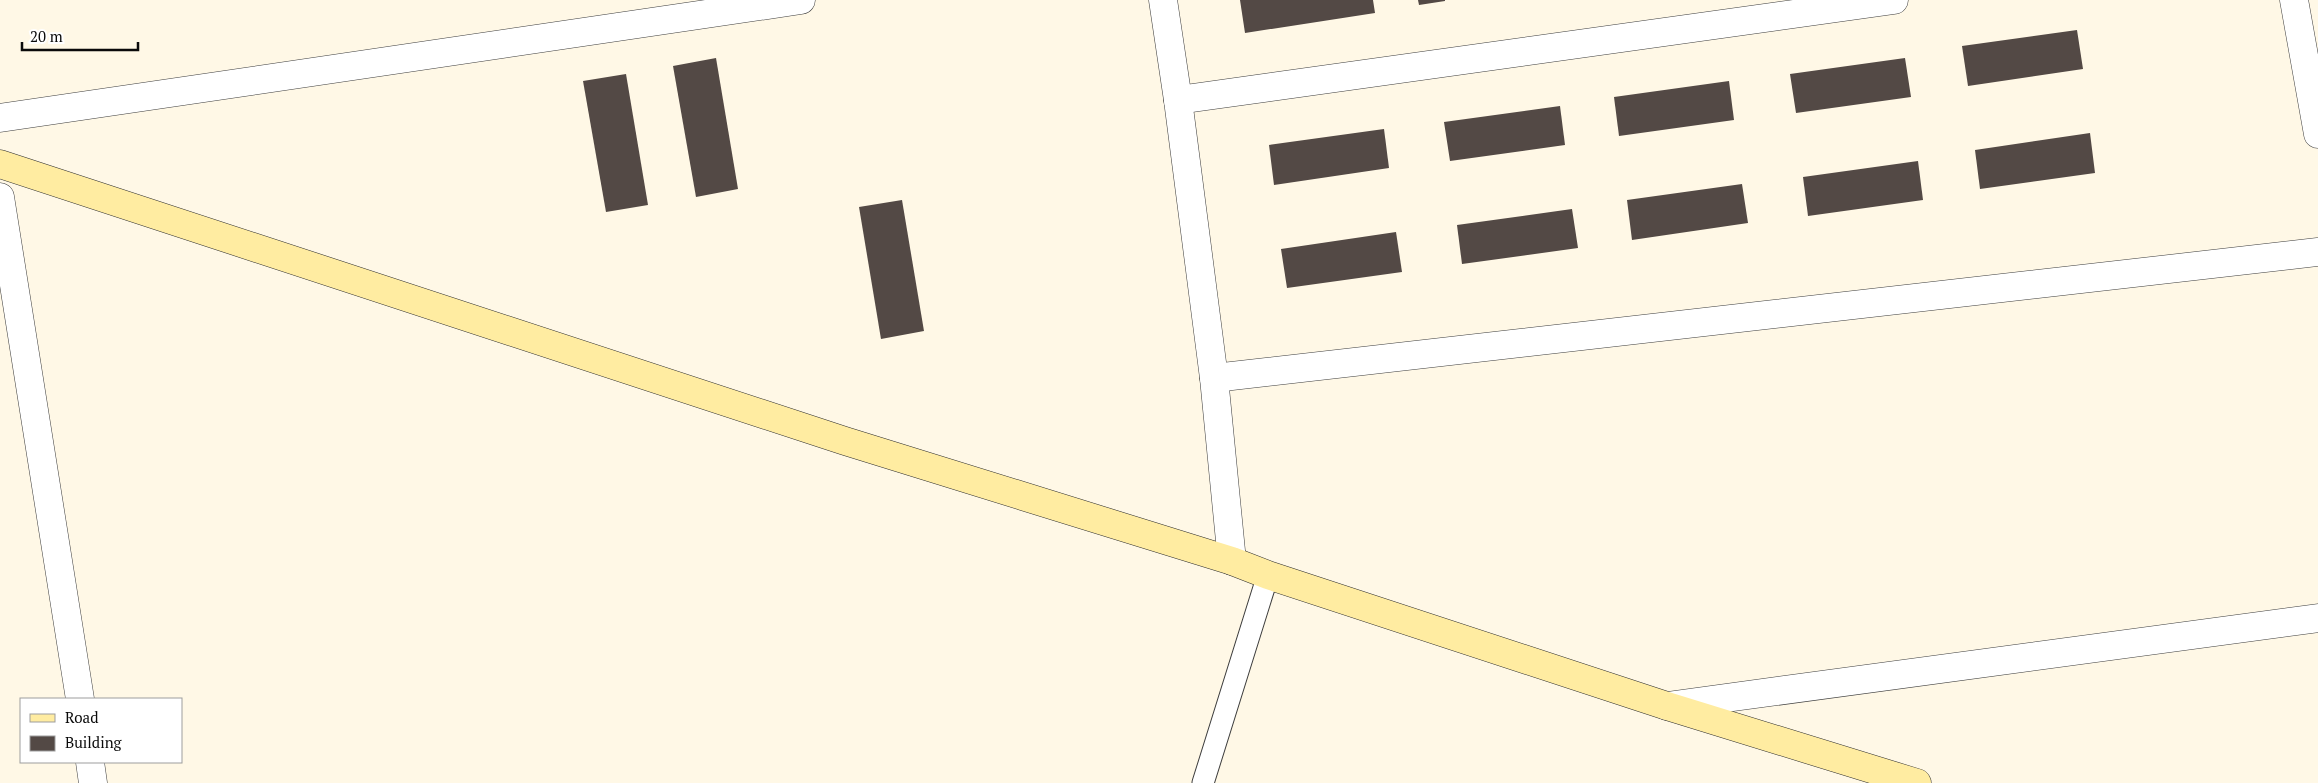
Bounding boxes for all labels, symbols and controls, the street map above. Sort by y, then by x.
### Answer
scale bar [22,20,139,52]
text: 20 m [30,26,63,46]
legend [20,698,182,763]
text: Road [65,707,98,727]
text: Building [65,732,123,752]

